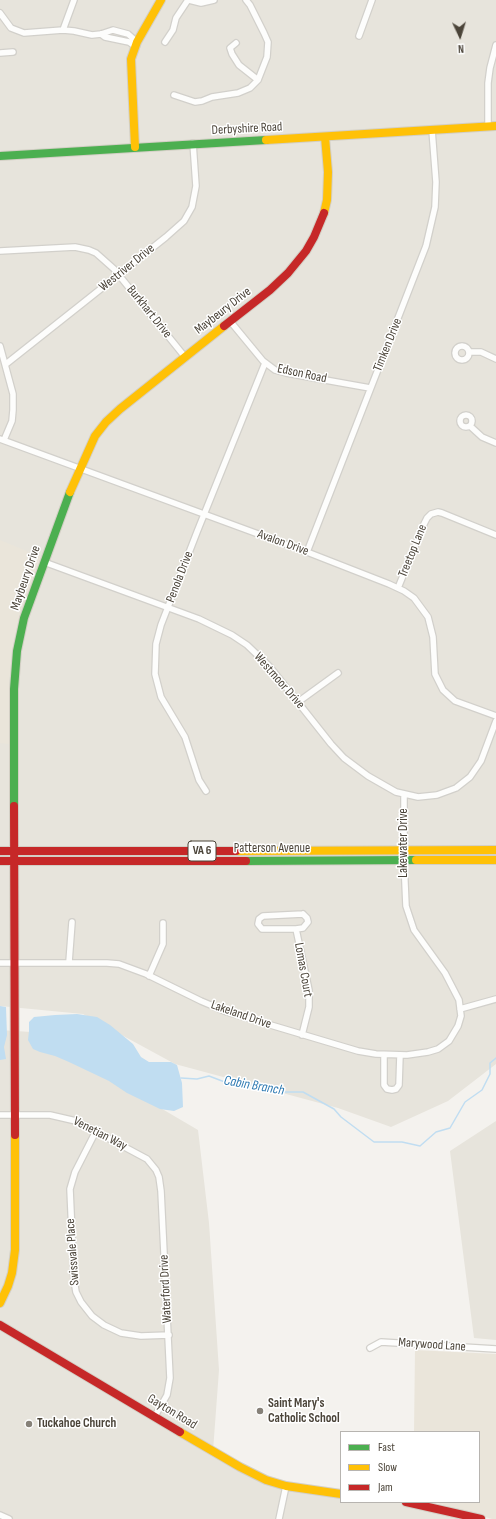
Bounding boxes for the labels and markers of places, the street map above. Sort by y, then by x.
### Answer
place label: Saint Mary's Catholic School [268,1396,340,1427]
marker: Saint Mary's Catholic School [255,1406,265,1416]
place label: Tuckahoe Church [37,1416,116,1432]
marker: Tuckahoe Church [24,1419,34,1429]

